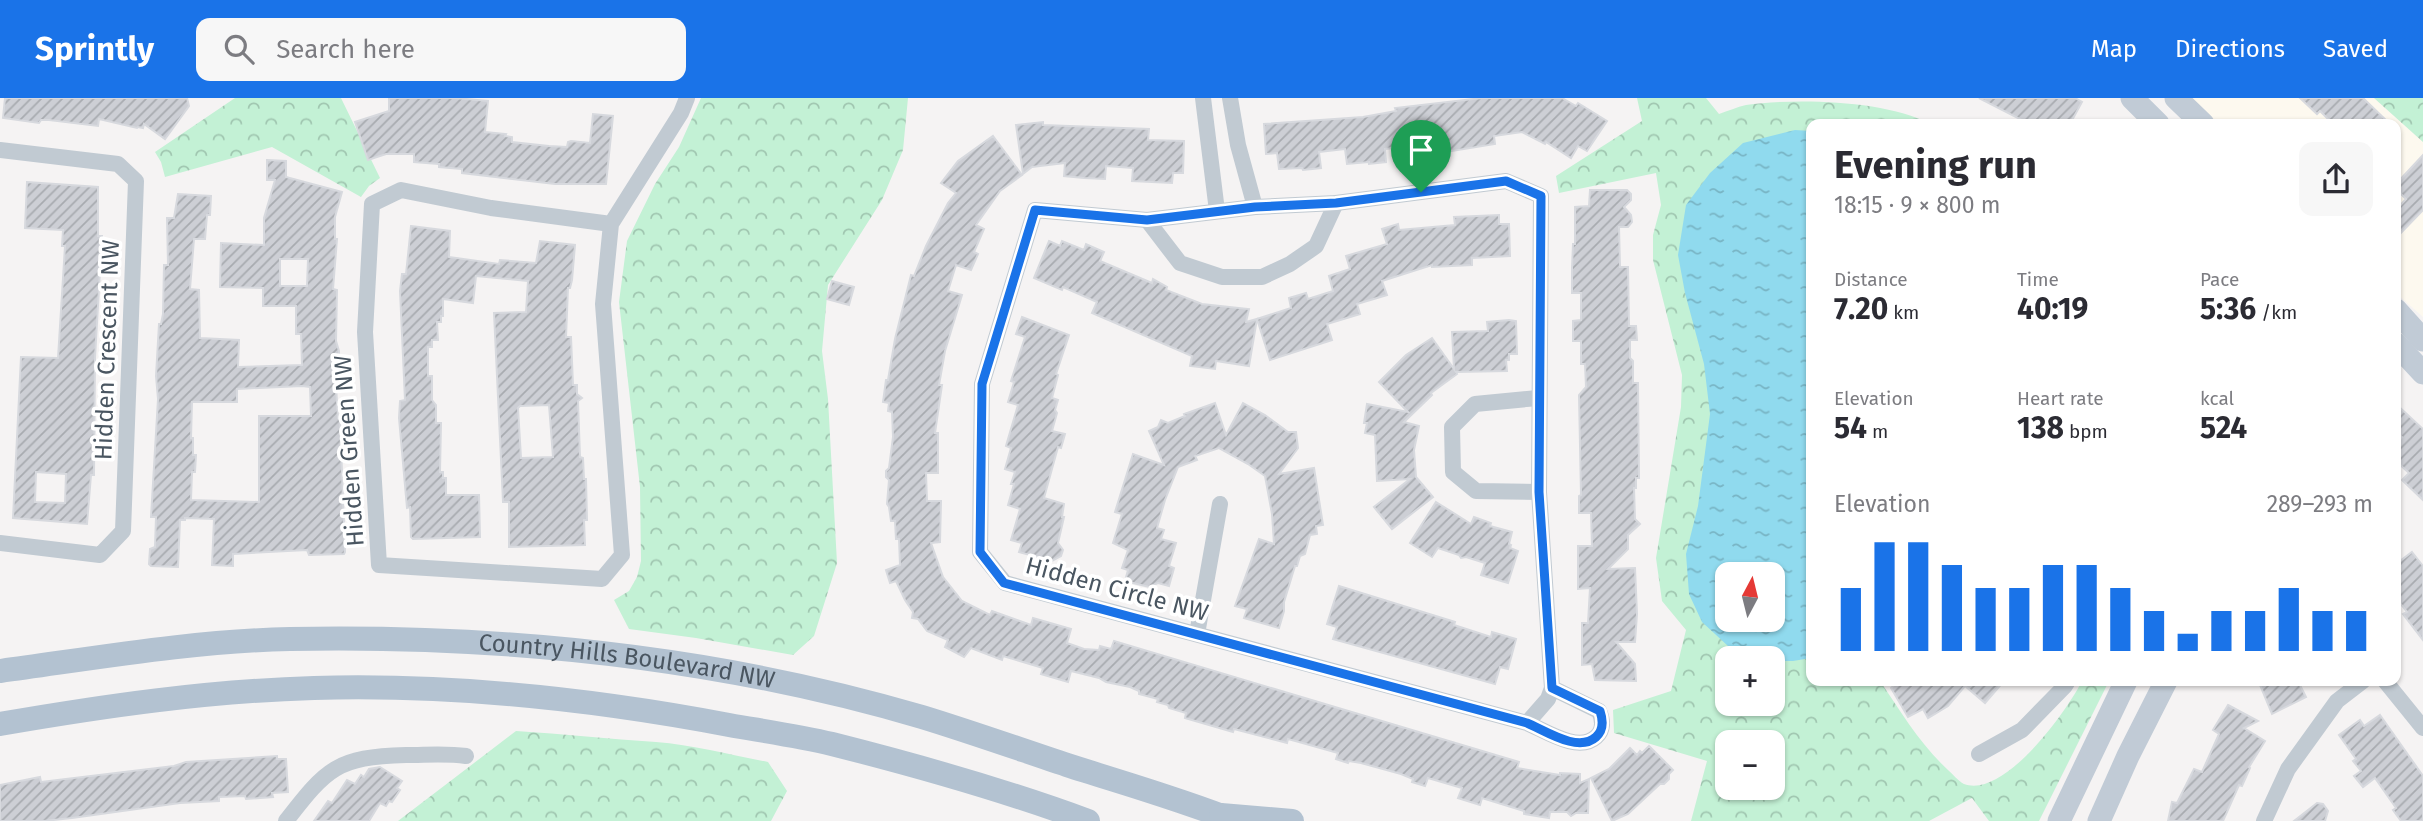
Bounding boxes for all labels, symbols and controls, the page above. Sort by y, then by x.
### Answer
search box [196,18,686,81]
text: Sprintly [35,29,154,69]
icon: search [220,30,258,68]
text: Search here [276,34,415,65]
text: Map [2091,35,2137,63]
text: Directions [2175,35,2285,63]
text: Saved [2323,35,2388,63]
pin [1391,120,1451,192]
icon: arrive [1402,131,1440,169]
text: Evening run [1834,142,2037,188]
button: share [2299,142,2373,216]
text: 18:15 · 9 × 800 m [1834,191,2000,219]
street label: Hidden Crescent NW [89,239,125,461]
text: Distance [1834,268,1908,291]
text: Time [2017,268,2059,291]
text: Pace [2200,268,2239,291]
text: 7.20 [1834,291,1888,327]
text: 40:19 [2017,291,2088,327]
text: 5:36 [2200,291,2256,327]
text: km [1888,301,1919,324]
text: /km [2256,301,2297,324]
street label: Hidden Green NW [328,354,370,548]
text: Elevation [1834,387,1914,410]
text: Heart rate [2017,387,2104,410]
text: kcal [2200,387,2234,410]
text: 54 [1834,410,1867,446]
text: 138 [2017,410,2064,446]
text: 524 [2200,410,2247,446]
text: m [1867,420,1888,443]
text: bpm [2064,420,2108,443]
text: Elevation [1834,490,1930,518]
text: 289–293 m [2267,490,2373,518]
street label: Hidden Circle NW [1023,551,1212,627]
north arrow [1715,562,1785,632]
map controls [1715,562,1785,800]
street label: Country Hills Boulevard NW [478,629,777,694]
button: + [1715,646,1785,716]
button: − [1715,730,1785,800]

